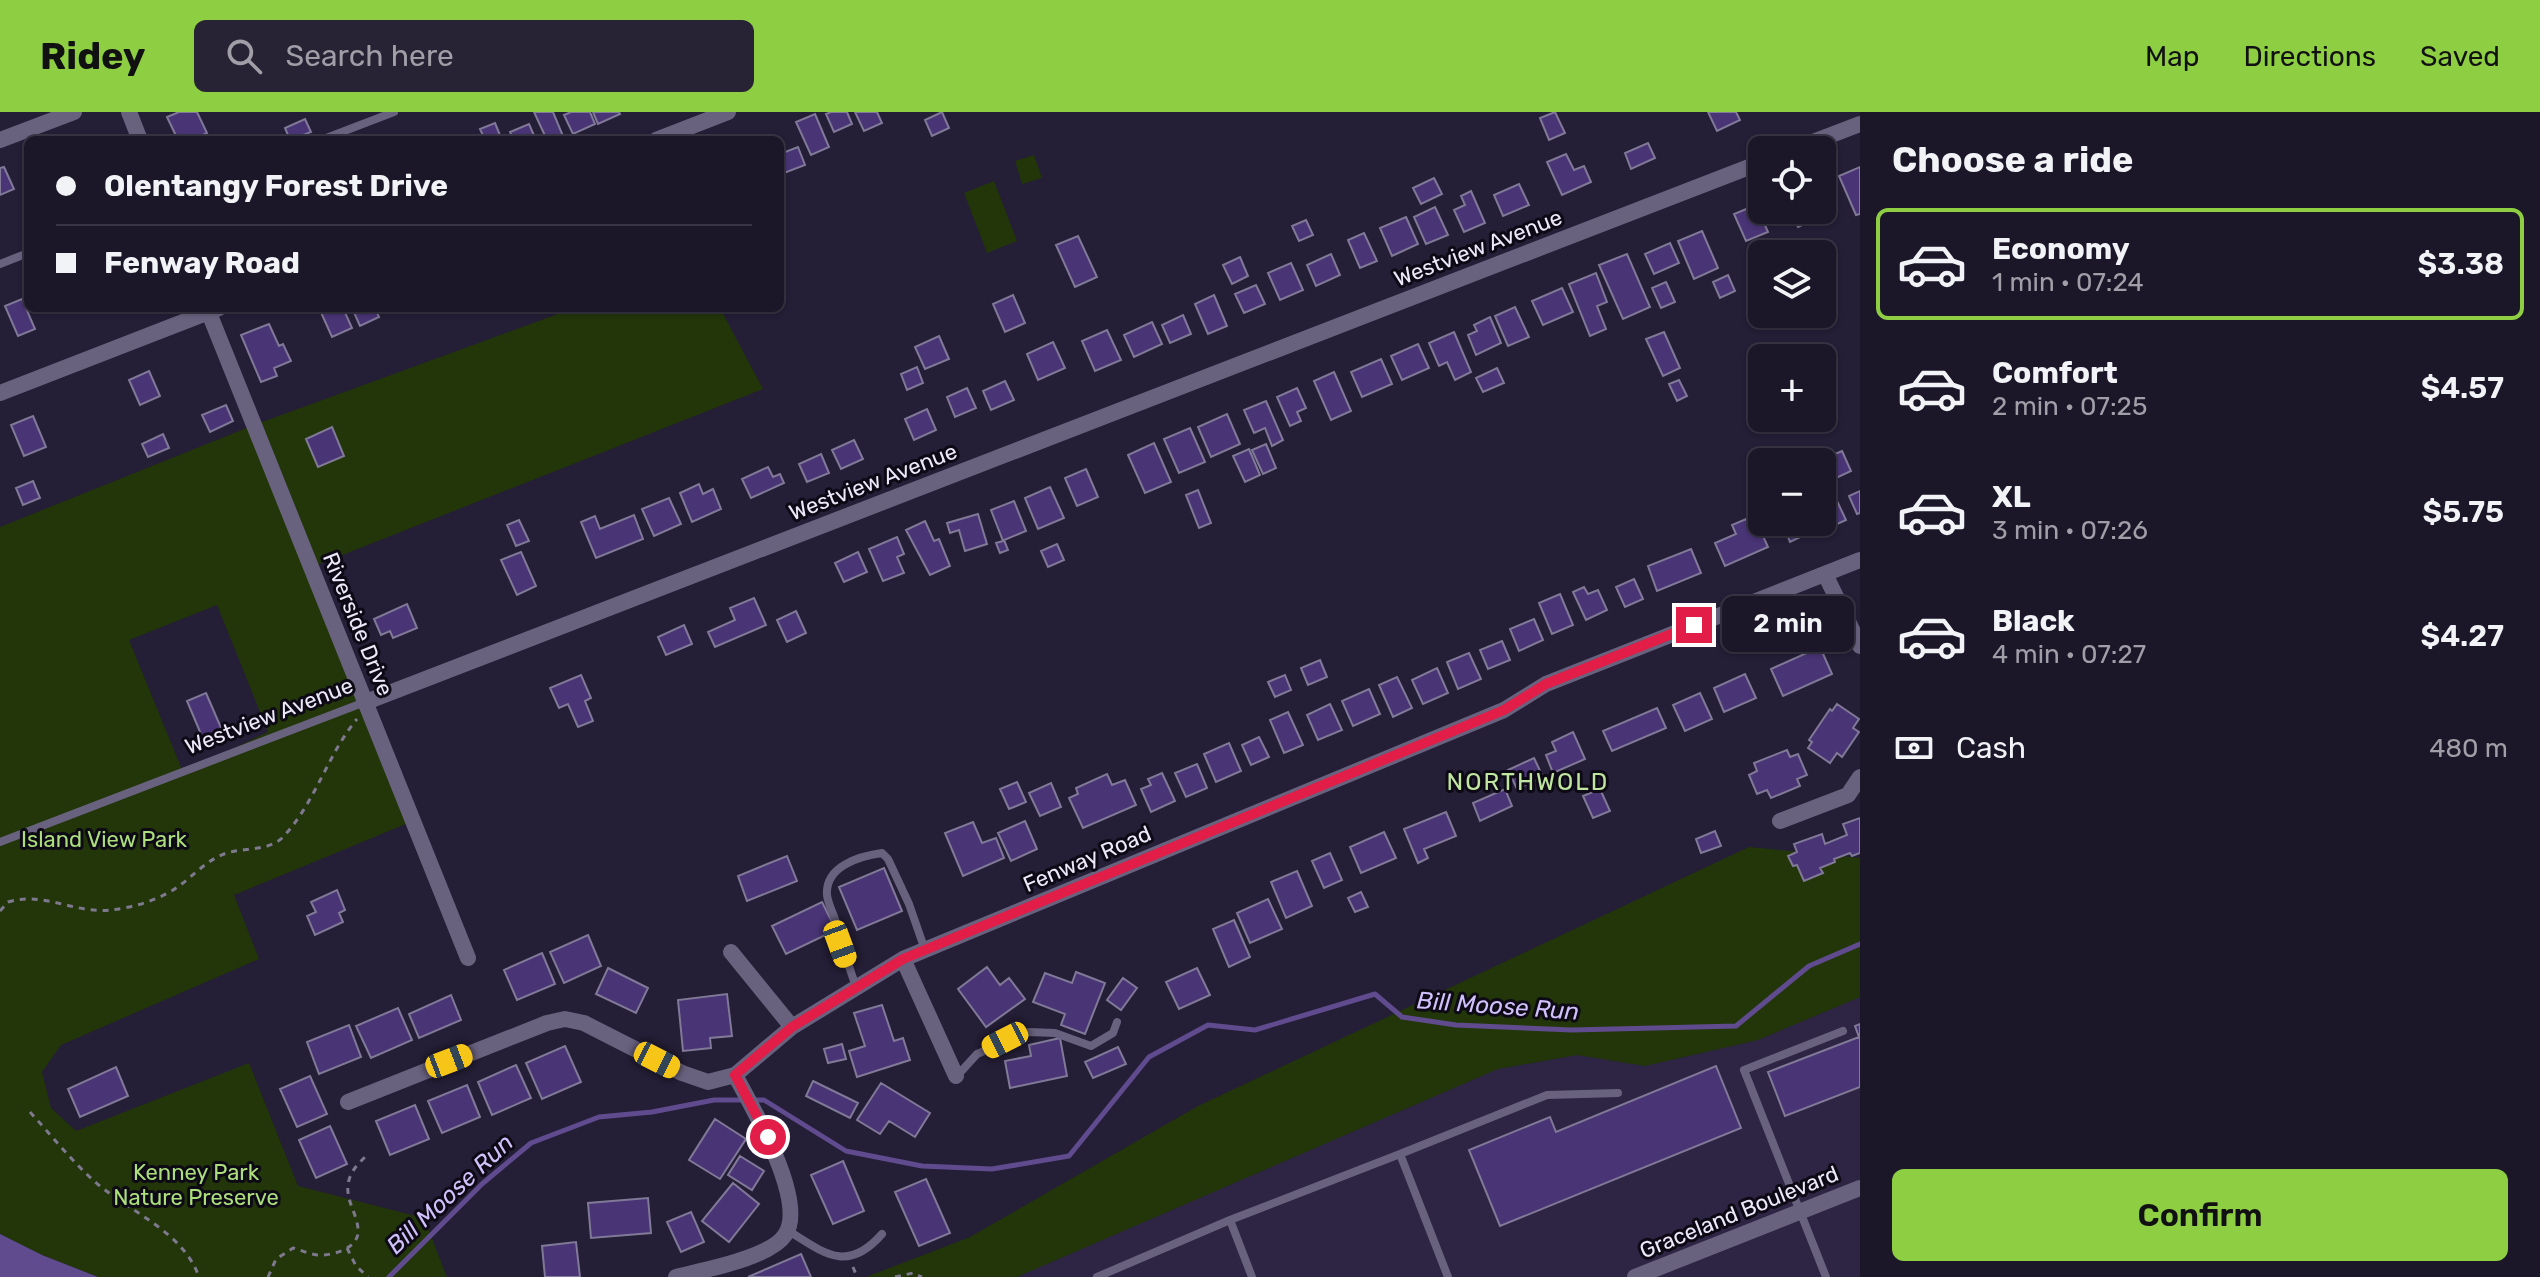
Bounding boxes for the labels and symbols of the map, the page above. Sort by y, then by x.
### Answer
street label: Westview Avenue [1390,204,1566,292]
street label: Westview Avenue [785,438,961,526]
street label: Riverside Drive [317,548,399,700]
callout: 2 min [1722,597,1854,653]
route end [1676,607,1712,643]
street label: Westview Avenue [181,672,357,760]
district label: NORTHWOLD [1447,768,1609,796]
street label: Fenway Road [1019,820,1155,898]
park label: Island View Park [21,826,188,853]
car [821,917,859,971]
water label: Bill Moose Run [1416,986,1580,1026]
car [978,1018,1032,1062]
car [630,1038,684,1082]
car [422,1041,476,1081]
route start [750,1119,786,1155]
water label: Bill Moose Run [381,1128,519,1260]
park label: Kenney Park Nature Preserve [113,1159,279,1211]
street label: Graceland Boulevard [1636,1160,1842,1264]

